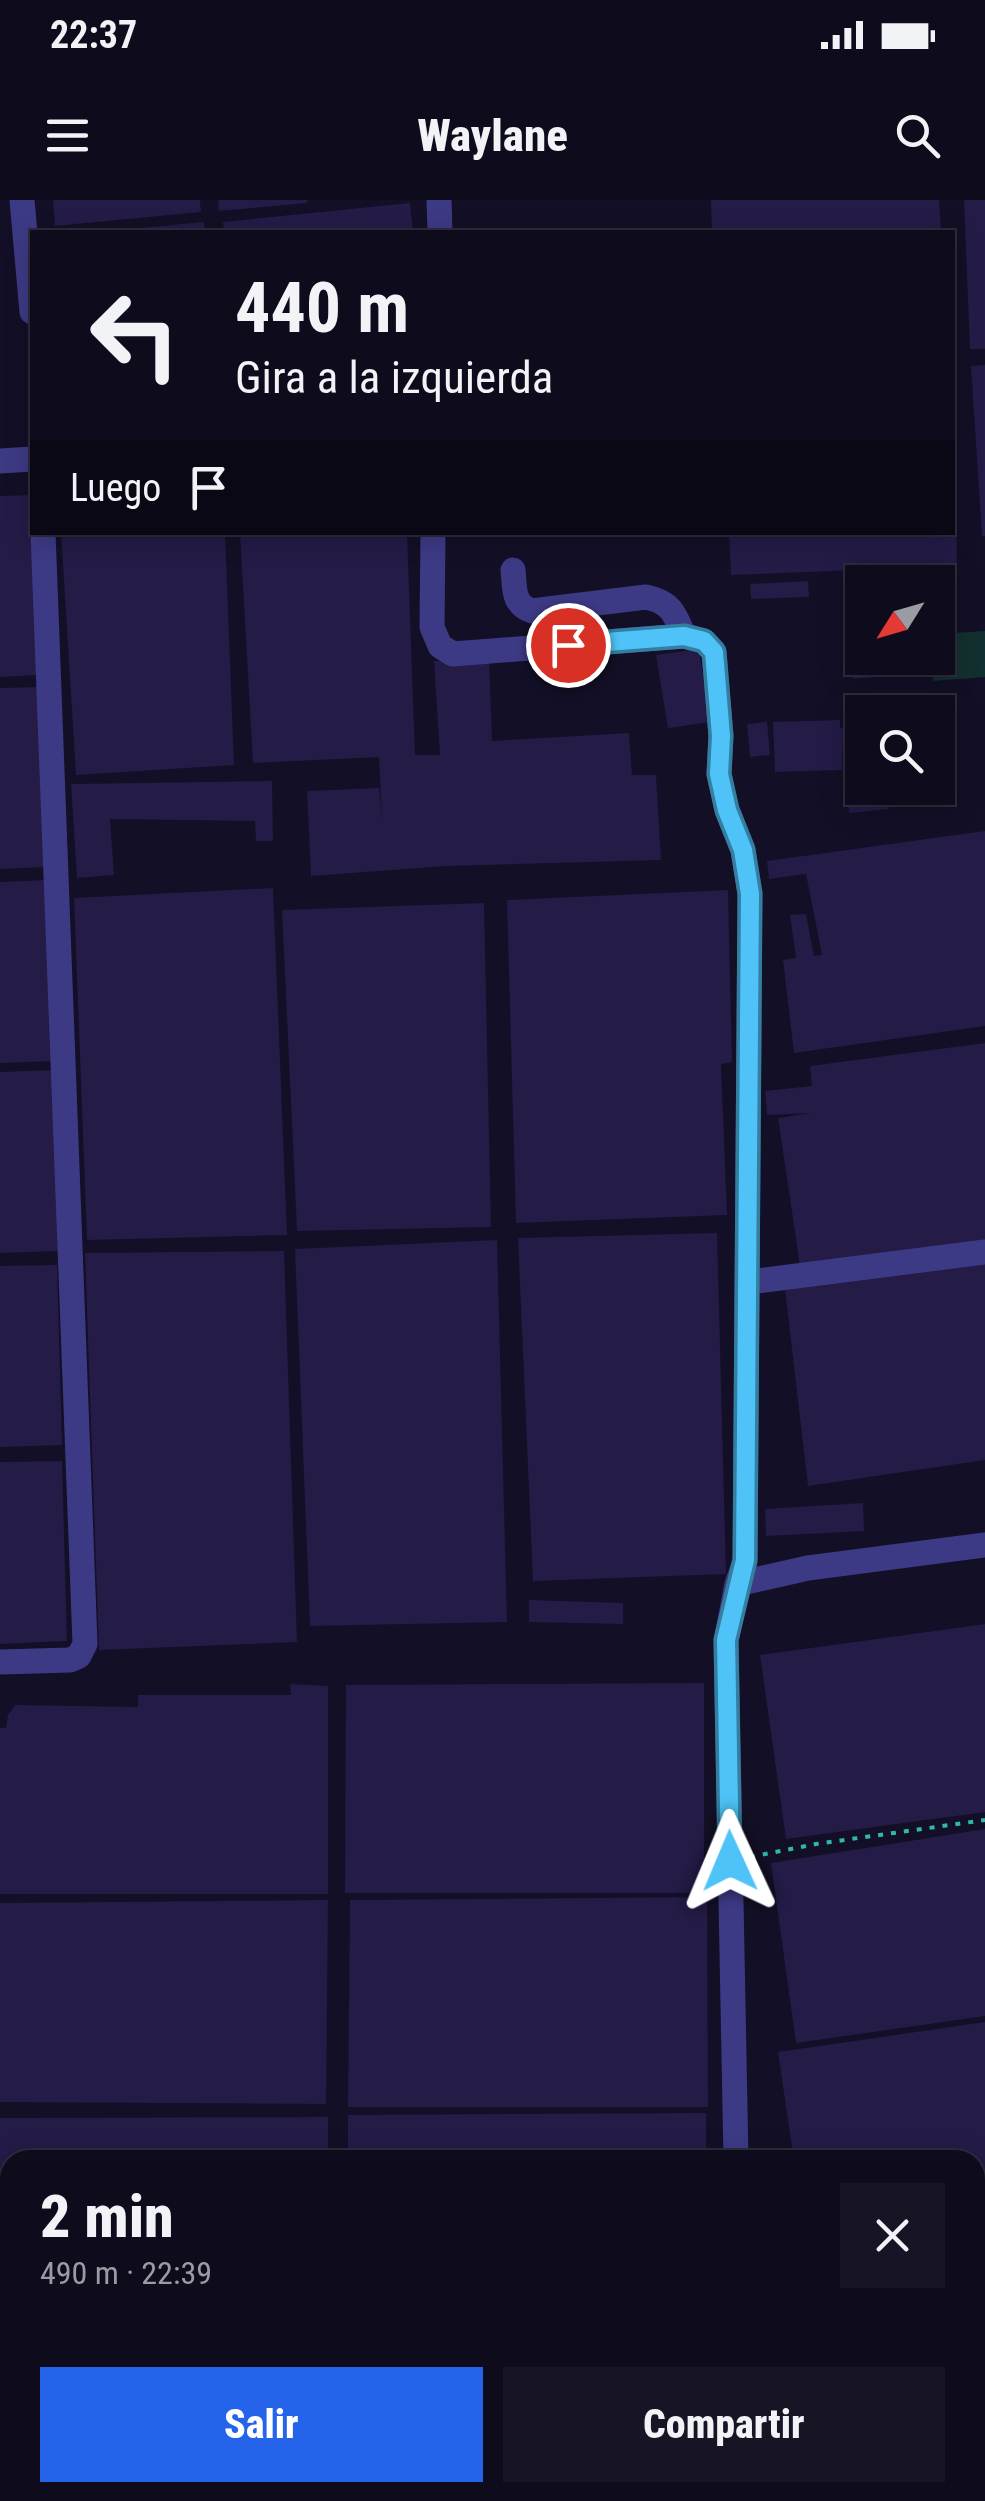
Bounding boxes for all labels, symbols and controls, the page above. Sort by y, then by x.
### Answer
text: 22:37 [50,13,137,57]
icon: menu [40,108,95,163]
icon: search [890,108,945,163]
text: Waylane [417,109,568,162]
text: 440 m [235,267,409,349]
icon: left [70,270,200,400]
text: Gira a la izquierda [235,351,553,404]
icon: arrive [181,460,236,515]
text: Luego [70,466,161,510]
north arrow [845,565,955,675]
map controls [845,565,955,805]
pin [526,603,611,688]
icon: arrive [541,618,596,673]
button: search [845,695,955,805]
position arrow [678,1809,782,1913]
text: 2 min [40,2181,174,2252]
button: close [840,2183,945,2288]
text: 490 m · 22:39 [40,2254,212,2292]
button: Salir [40,2367,483,2482]
button: Compartir [503,2367,945,2482]

